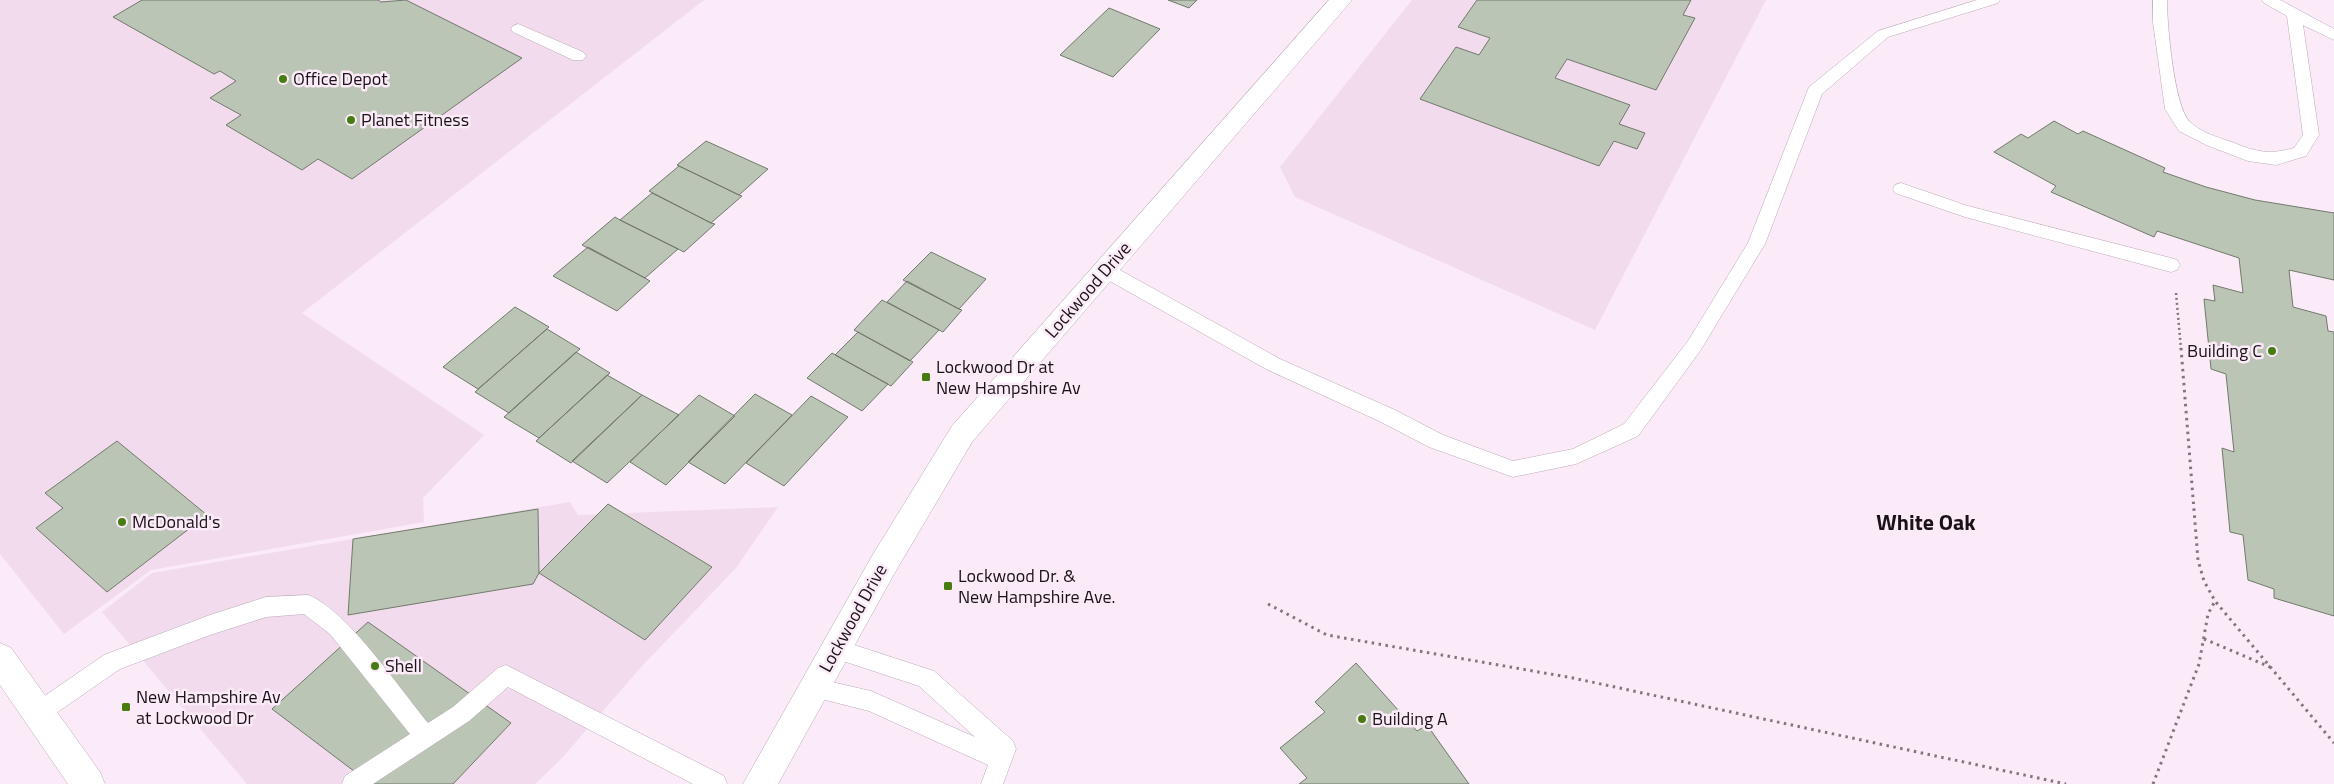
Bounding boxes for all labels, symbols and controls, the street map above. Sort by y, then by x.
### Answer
place label: Office Depot [293,65,388,92]
marker: Office Depot [277,73,289,85]
place label: Planet Fitness [361,106,469,133]
marker: Planet Fitness [345,114,357,126]
street label: Lockwood Drive [1038,236,1137,344]
place label: Building C [2187,337,2262,364]
marker: Building C [2266,345,2278,357]
place label: Lockwood Dr at New Hampshire Av [936,353,1081,401]
marker: Lockwood Dr at New Hampshire Av [920,371,932,383]
district label: White Oak [1876,505,1976,539]
place label: McDonald's [132,508,220,535]
marker: McDonald's [116,516,128,528]
street label: Lockwood Drive [812,559,893,677]
place label: Lockwood Dr. & New Hampshire Ave. [958,562,1115,610]
marker: Lockwood Dr. & New Hampshire Ave. [942,580,954,592]
place label: Shell [385,652,422,679]
marker: Shell [369,660,381,672]
place label: New Hampshire Av at Lockwood Dr [136,683,281,731]
marker: New Hampshire Av at Lockwood Dr [120,701,132,713]
place label: Building A [1372,705,1448,732]
marker: Building A [1356,713,1368,725]

